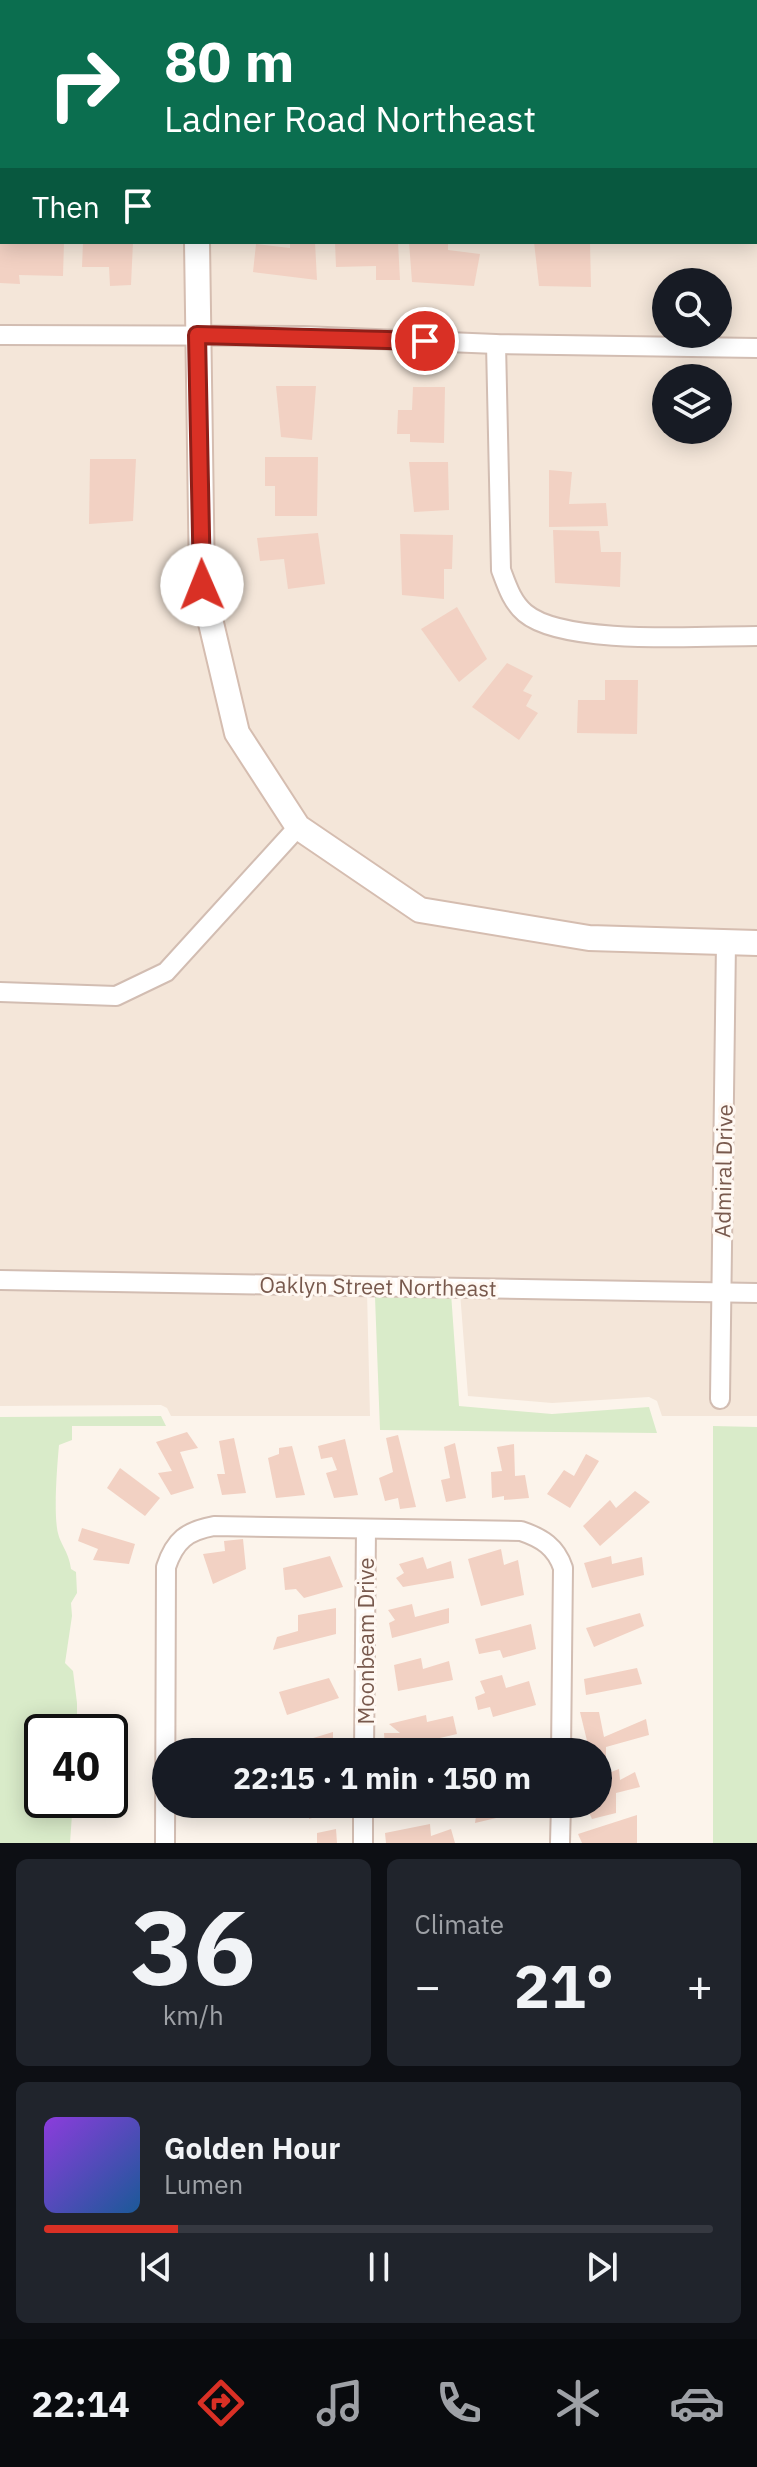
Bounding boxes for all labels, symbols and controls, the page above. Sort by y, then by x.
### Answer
text: 80 m [164,25,294,97]
icon: right [32,32,136,136]
text: Ladner Road Northeast [164,95,536,142]
icon: arrive [116,184,160,228]
text: Then [32,187,100,226]
map controls [652,268,732,444]
button: search [652,268,732,348]
pin [391,307,459,375]
icon: arrive [403,319,447,363]
button: layers [652,364,732,444]
position arrow [160,543,244,627]
street label: Admiral Drive [707,1104,739,1238]
street label: Oaklyn Street Northeast [259,1269,497,1303]
street label: Moonbeam Drive [351,1557,380,1725]
speed limit sign: 40 [24,1714,128,1818]
text: 22:15 · 1 min · 150 m [233,1758,531,1797]
text: 36 [131,1878,256,2014]
text: Climate [415,1907,504,1941]
text: 21° [514,1946,614,2025]
text: − [415,1957,441,2014]
text: + [687,1957,713,2014]
text: km/h [163,1998,224,2032]
text: Golden Hour [164,2128,340,2167]
text: Lumen [164,2167,243,2201]
icon: previous [134,2245,178,2289]
icon: pause [357,2245,401,2289]
icon: next [580,2245,624,2289]
icon: directions [193,2375,249,2431]
icon: music [312,2375,368,2431]
icon: phone [431,2375,487,2431]
icon: climate [550,2375,606,2431]
icon: car [669,2375,725,2431]
text: 22:14 [32,2380,130,2427]

